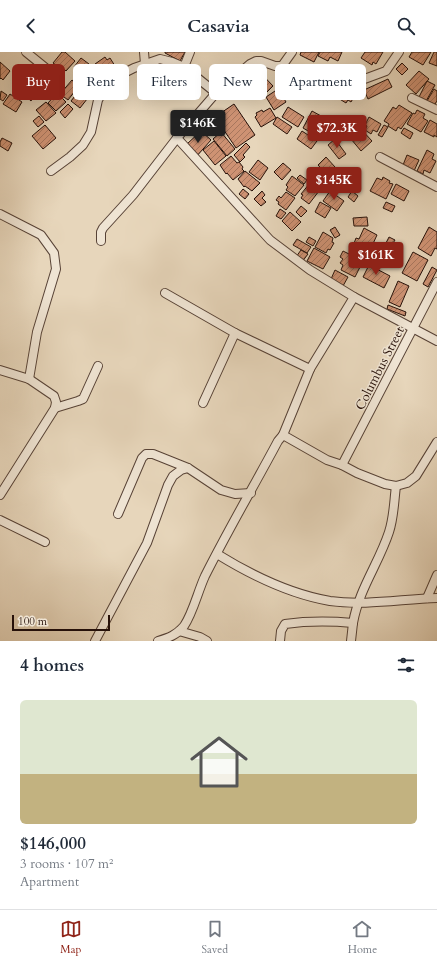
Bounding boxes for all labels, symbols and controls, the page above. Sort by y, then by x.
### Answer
text: Casavia [187,14,250,39]
icon: back [20,15,42,37]
icon: search [395,15,417,37]
chip: Buy [12,64,65,100]
chip: Rent [73,64,129,100]
chip: Filters [137,64,201,100]
chip: New [209,64,267,100]
chip: Apartment [275,64,366,100]
pin: $146K [170,110,226,144]
text: $146K [179,114,217,132]
pin: $72.3K [304,115,370,149]
text: $72.3K [317,119,357,137]
pin: $145K [306,167,362,201]
text: $145K [315,171,353,189]
pin: $161K [348,242,404,276]
text: $161K [357,246,395,264]
street label: Columbus Street [351,324,409,413]
scale bar [12,613,110,632]
text: 100 m [18,614,47,629]
text: 4 homes [20,654,84,677]
icon: filters [395,654,417,676]
icon: home [183,726,255,798]
text: $146,000 [20,832,86,855]
text: 3 rooms · 107 m² [20,855,113,873]
text: Apartment [20,873,79,891]
tab: Map [60,918,82,957]
tab: Saved [201,918,228,957]
tab: Home [348,918,377,957]

